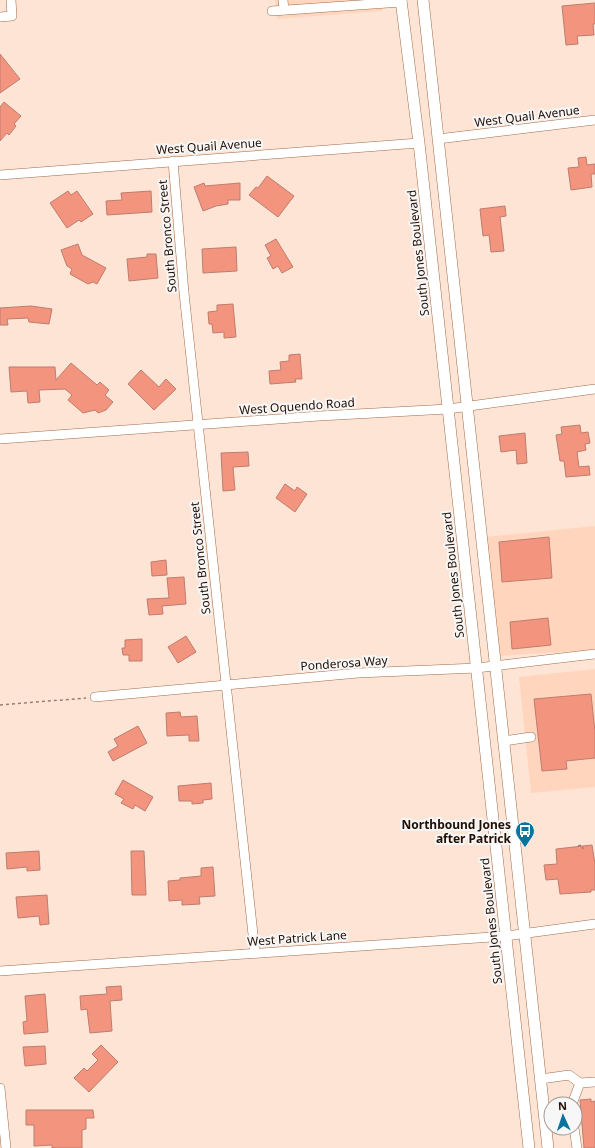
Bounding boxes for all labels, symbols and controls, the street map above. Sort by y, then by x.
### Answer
street label: West Quail Avenue [473,101,581,131]
street label: West Quail Avenue [156,134,263,158]
street label: South Bronco Street [154,178,180,293]
street label: South Jones Boulevard [403,189,433,317]
street label: West Oquendo Road [239,393,355,419]
street label: South Bronco Street [186,500,214,615]
street label: South Jones Boulevard [438,511,468,639]
street label: Ponderosa Way [300,651,389,675]
place label: Northbound Jones after Patrick [402,816,512,847]
bus stop icon: Northbound Jones after Patrick [514,820,536,848]
street label: South Jones Boulevard [476,857,506,985]
street label: West Patrick Lane [247,926,348,950]
north arrow [543,1096,583,1136]
text: N [558,1098,567,1113]

